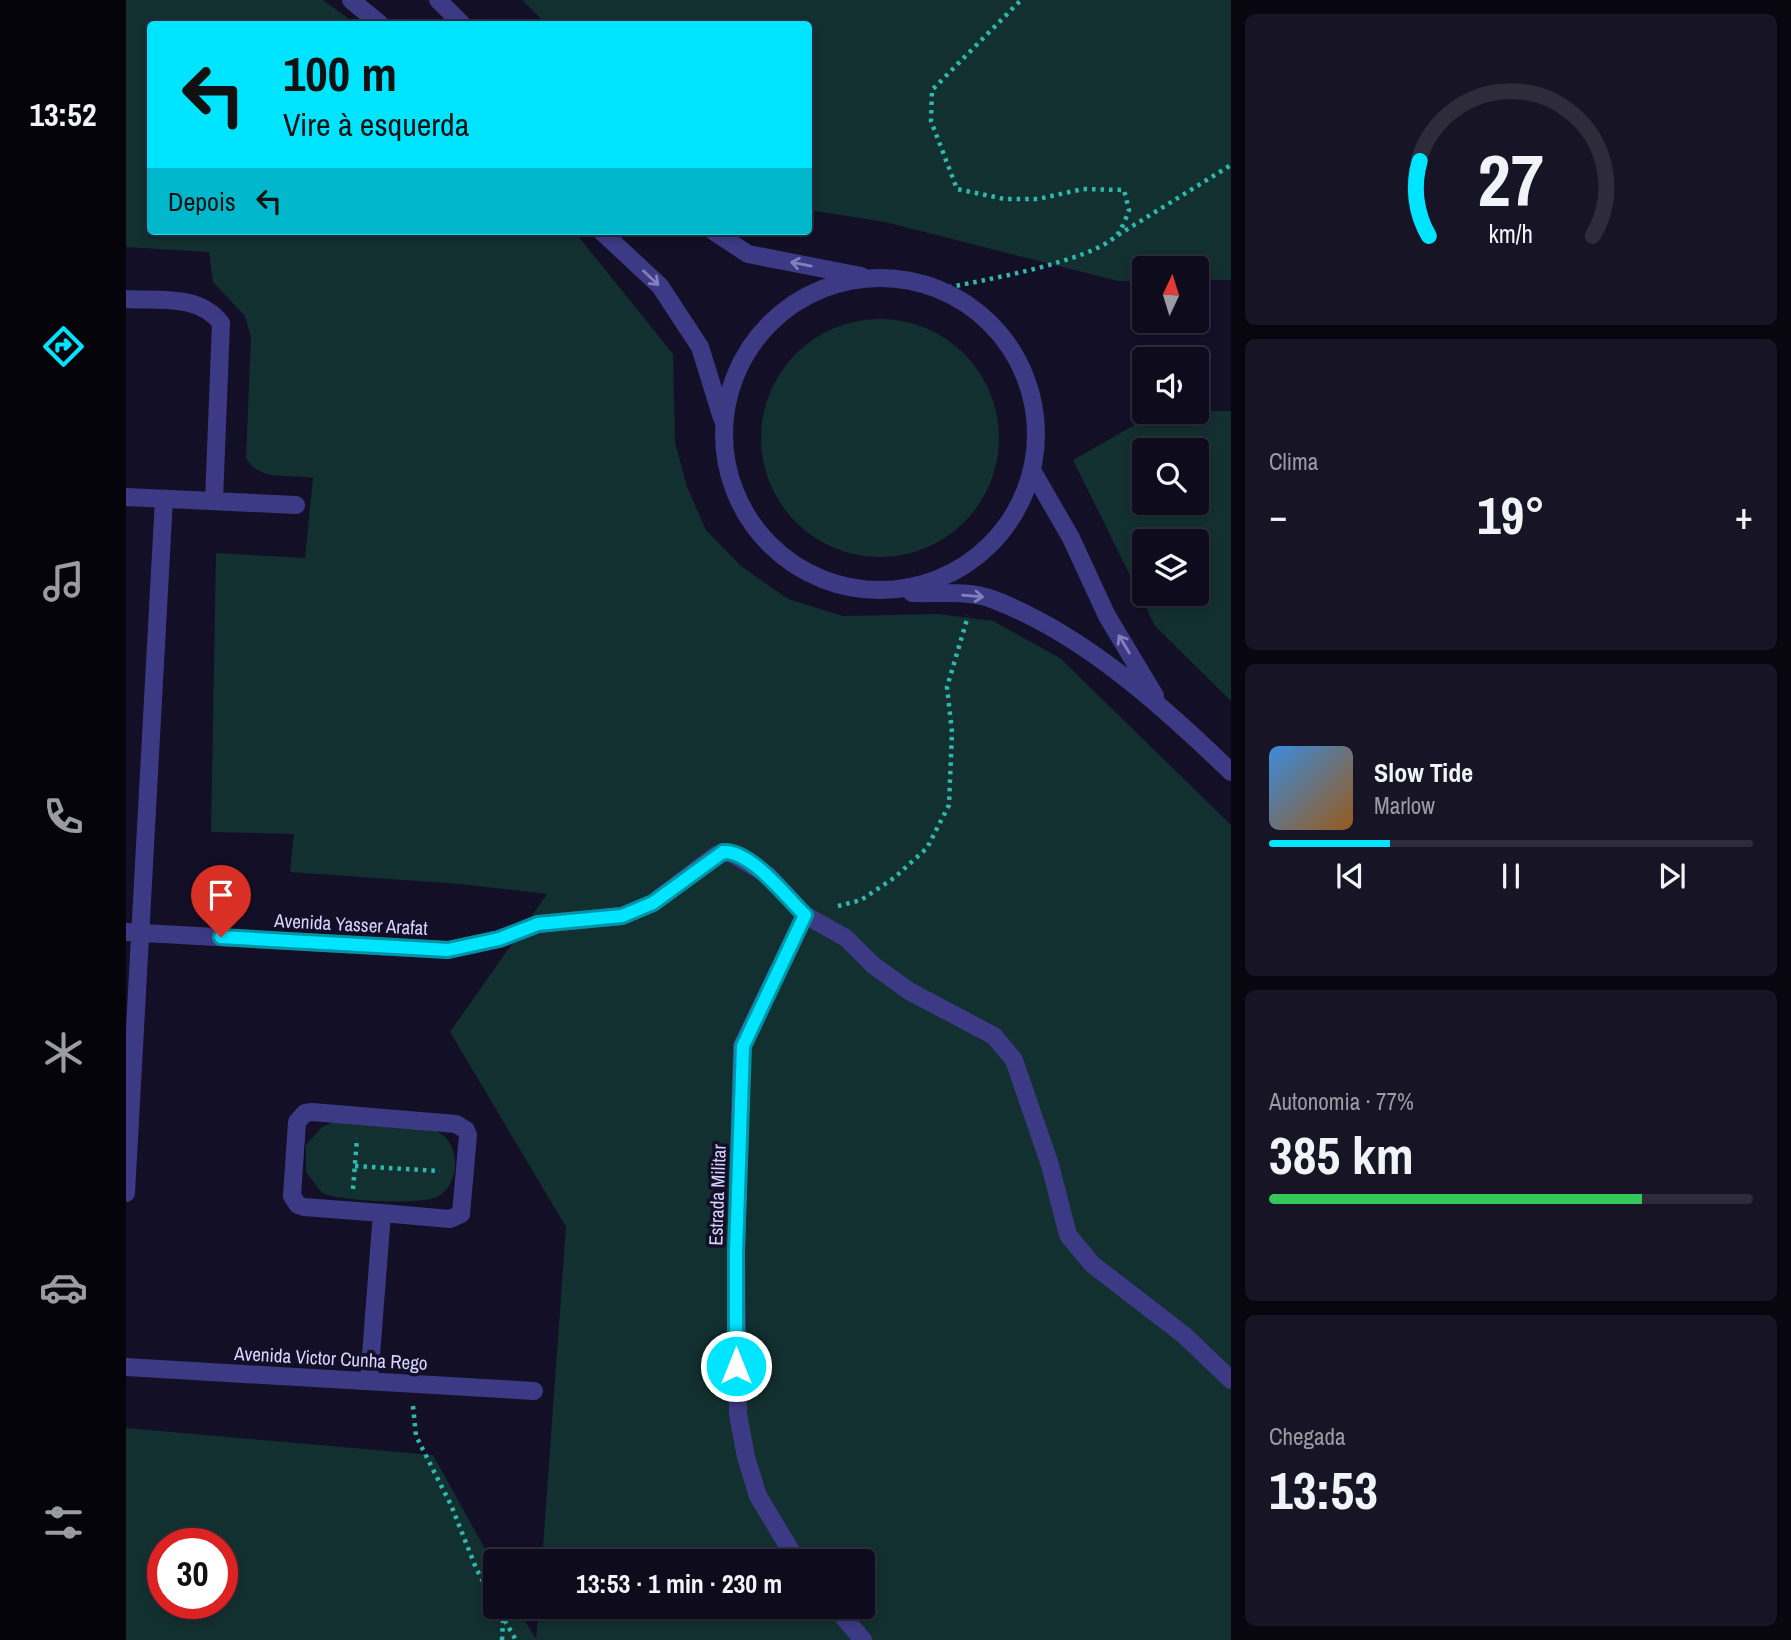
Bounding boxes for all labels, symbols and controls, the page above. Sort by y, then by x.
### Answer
text: 100 m [283,40,397,106]
icon: left [168,49,259,140]
text: 13:52 [29,93,97,136]
text: Vire à esquerda [283,103,469,146]
text: 27 [1478,131,1544,229]
icon: left [250,182,288,220]
text: Depois [168,184,236,219]
text: km/h [1489,216,1533,250]
north arrow [1132,256,1209,332]
map controls [1132,256,1209,606]
one-way arrow [790,257,813,271]
one-way arrow [642,269,659,286]
icon: directions [39,322,88,371]
button: sound [1132,347,1209,424]
button: search [1132,438,1209,515]
text: Clima [1269,446,1318,477]
text: 19° [1477,480,1545,550]
text: − [1269,490,1287,541]
text: + [1735,490,1753,541]
button: layers [1132,529,1209,606]
icon: music [39,557,88,606]
one-way arrow [961,590,984,603]
one-way arrow [1116,635,1130,655]
text: Slow Tide [1374,755,1473,790]
text: Marlow [1374,790,1435,821]
icon: phone [39,792,88,841]
icon: previous [1331,857,1369,895]
icon: pause [1492,857,1530,895]
icon: next [1653,857,1691,895]
pin [191,865,251,937]
icon: arrive [202,876,240,914]
street label: Avenida Yasser Arafat [273,907,429,941]
icon: climate [39,1028,88,1077]
text: Autonomia · 77% [1269,1086,1414,1117]
text: 385 km [1269,1120,1414,1190]
street label: Estrada Militar [702,1143,732,1246]
icon: car [39,1263,88,1312]
position arrow [699,1329,773,1403]
street label: Avenida Victor Cunha Rego [233,1340,428,1376]
text: Chegada [1269,1421,1346,1452]
text: 13:53 [1269,1455,1378,1525]
icon: filters [39,1498,88,1547]
speed limit sign: 30 [147,1528,238,1619]
text: 13:53 · 1 min · 230 m [576,1566,782,1601]

